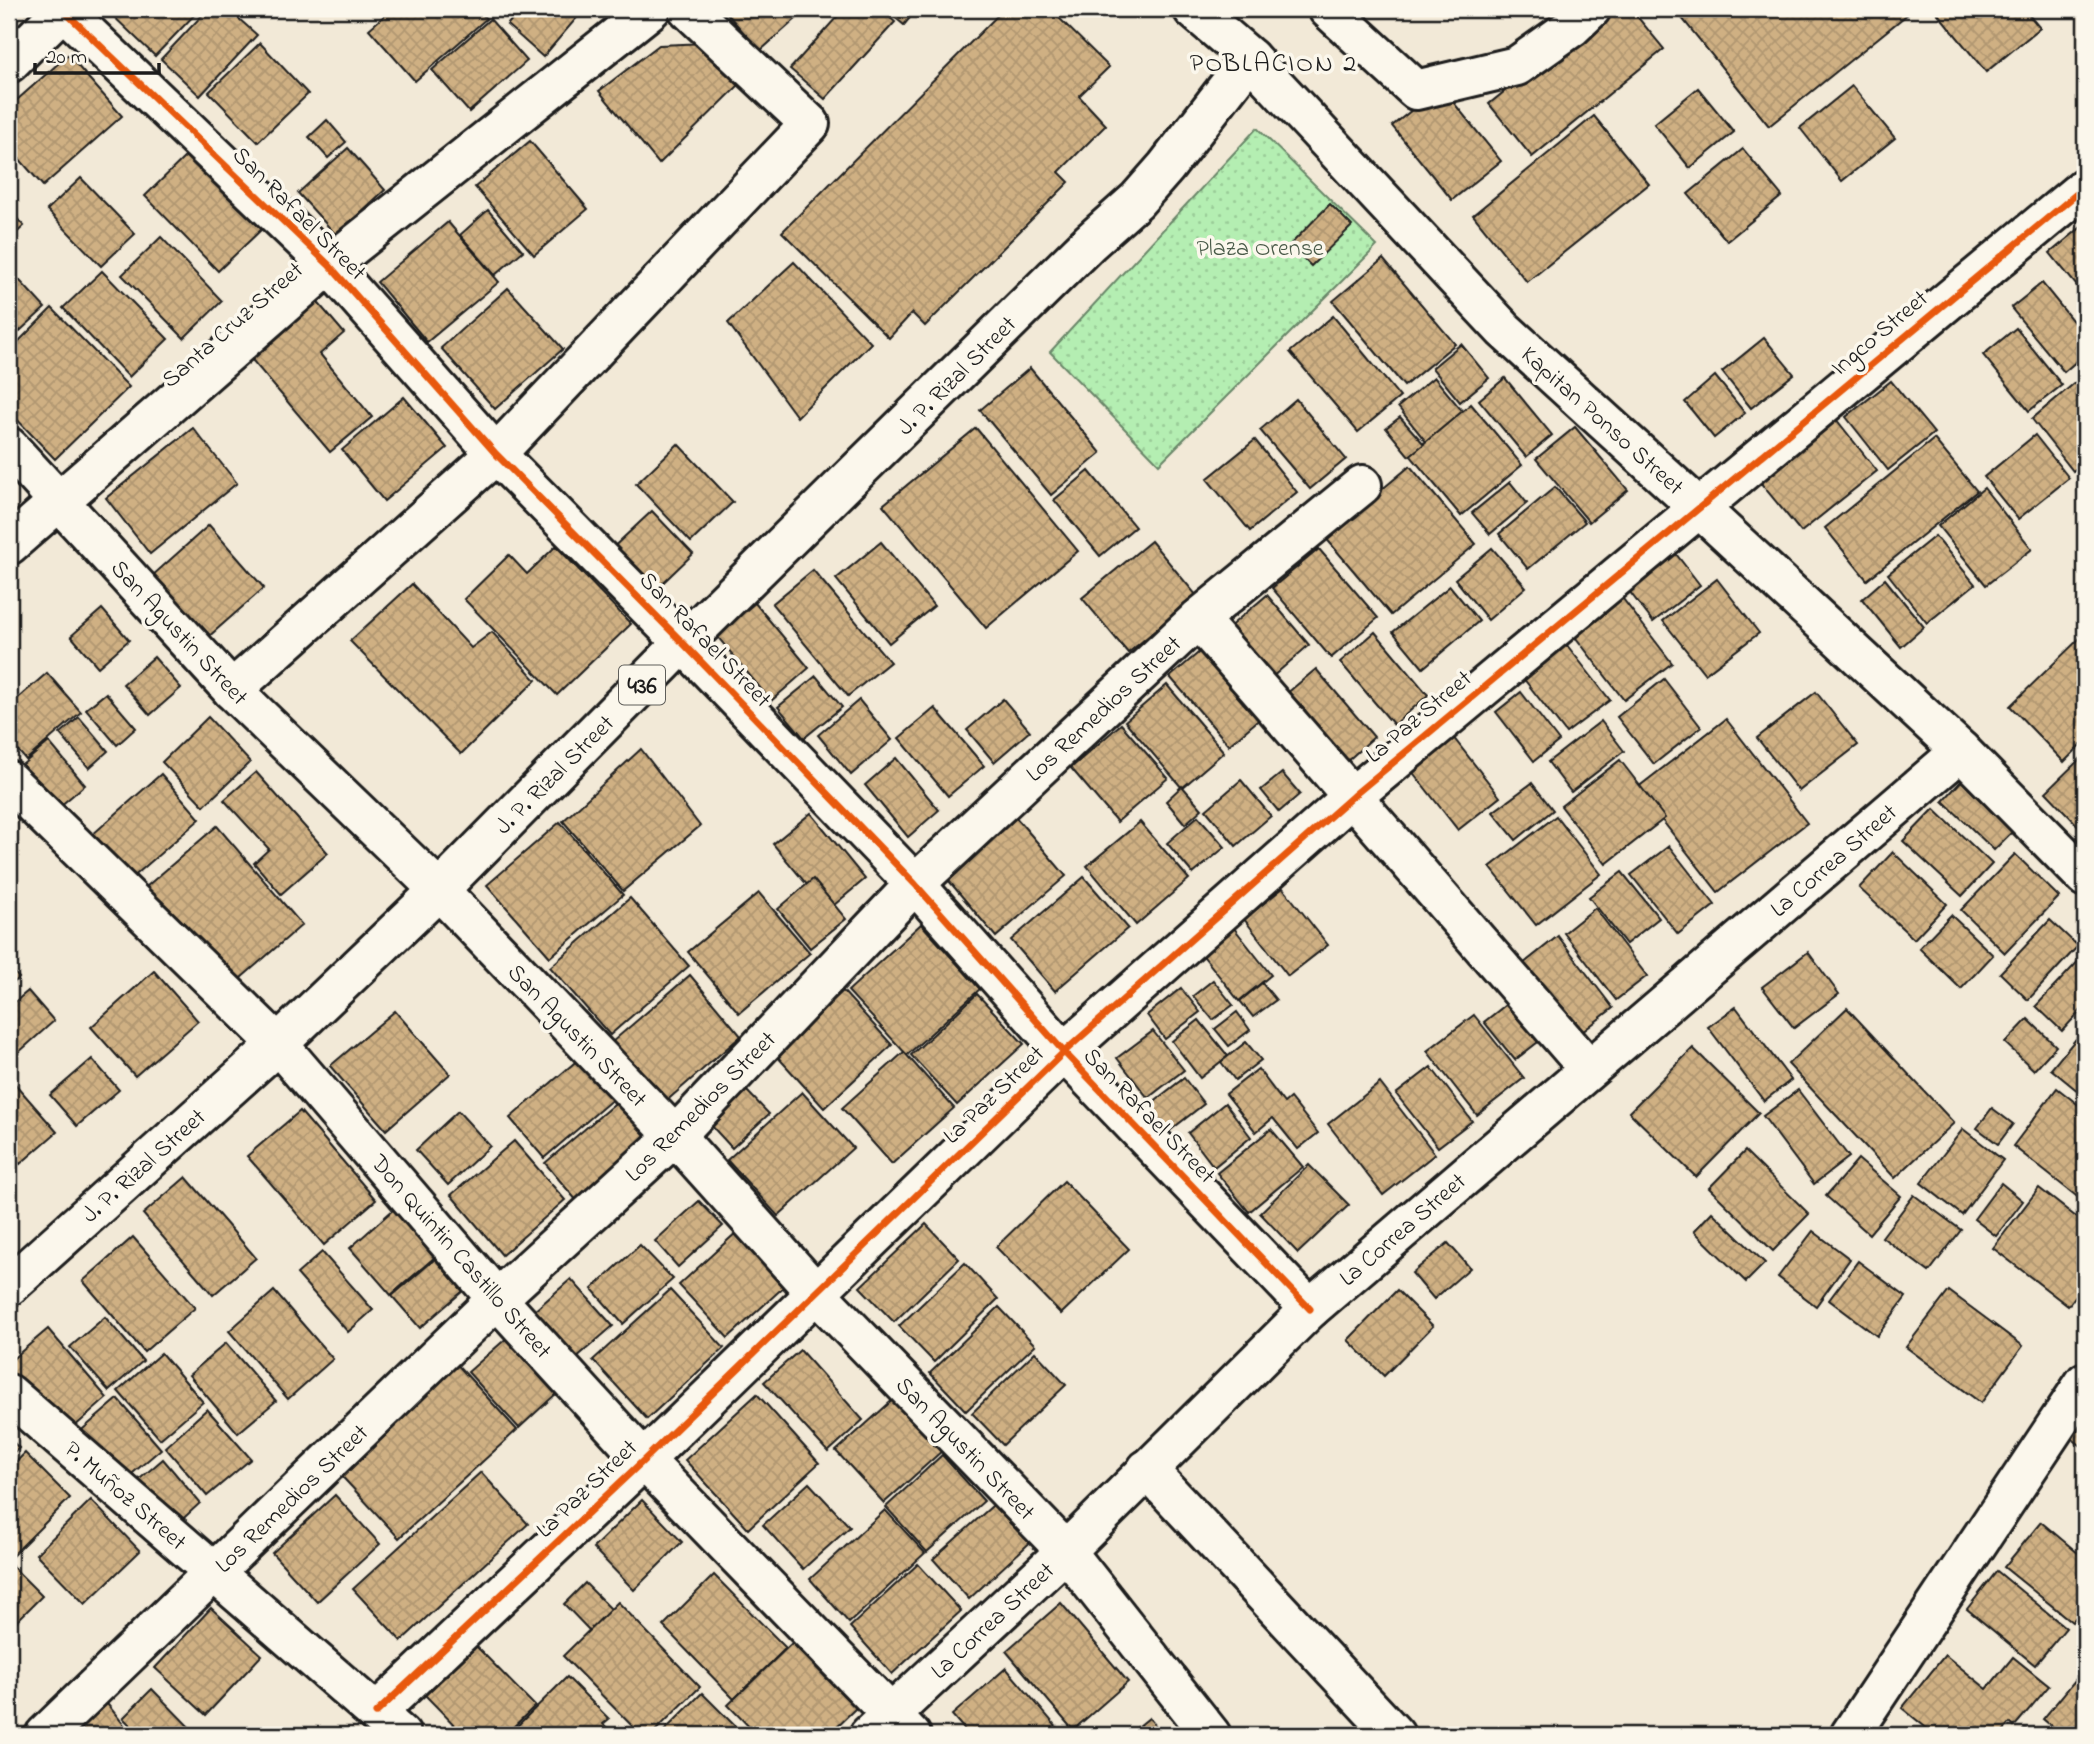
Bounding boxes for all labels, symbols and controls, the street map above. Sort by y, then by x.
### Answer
scale bar [35,32,159,76]
text: 20 m [46,43,87,73]
district label: POBLACION 2 [1190,46,1358,84]
street label: San Rafael Street [223,140,373,290]
park label: Plaza Orense [1196,232,1324,267]
street label: Santa Cruz Street [155,254,312,397]
street label: Ingco Street [1824,283,1937,385]
street label: J. P. Rizal Street [890,309,1026,445]
street label: Kapitan Ponso Street [1512,339,1691,505]
street label: San Agustin Street [101,553,255,715]
street label: San Rafael Street [630,565,779,717]
street label: Los Remedios Street [1019,628,1190,791]
street label: La Paz Street [1359,663,1481,773]
road number: 436 [619,666,665,705]
street label: J. P. Rizal Street [488,708,624,844]
street label: La Correa Street [1763,797,1906,927]
street label: San Agustin Street [498,957,654,1117]
street label: Los Remedios Street [618,1024,786,1192]
street label: La Paz Street [936,1038,1054,1153]
street label: San Rafael Street [1074,1041,1223,1193]
street label: J. P. Rizal Street [75,1101,215,1232]
street label: Don Quintin Castillo Street [361,1147,559,1368]
street label: La Correa Street [1332,1166,1475,1296]
street label: San Agustin Street [886,1370,1042,1530]
street label: Los Remedios Street [208,1417,378,1583]
street label: La Paz Street [529,1432,647,1547]
street label: P. Muñoz Street [55,1434,193,1560]
street label: La Correa Street [924,1555,1064,1689]

